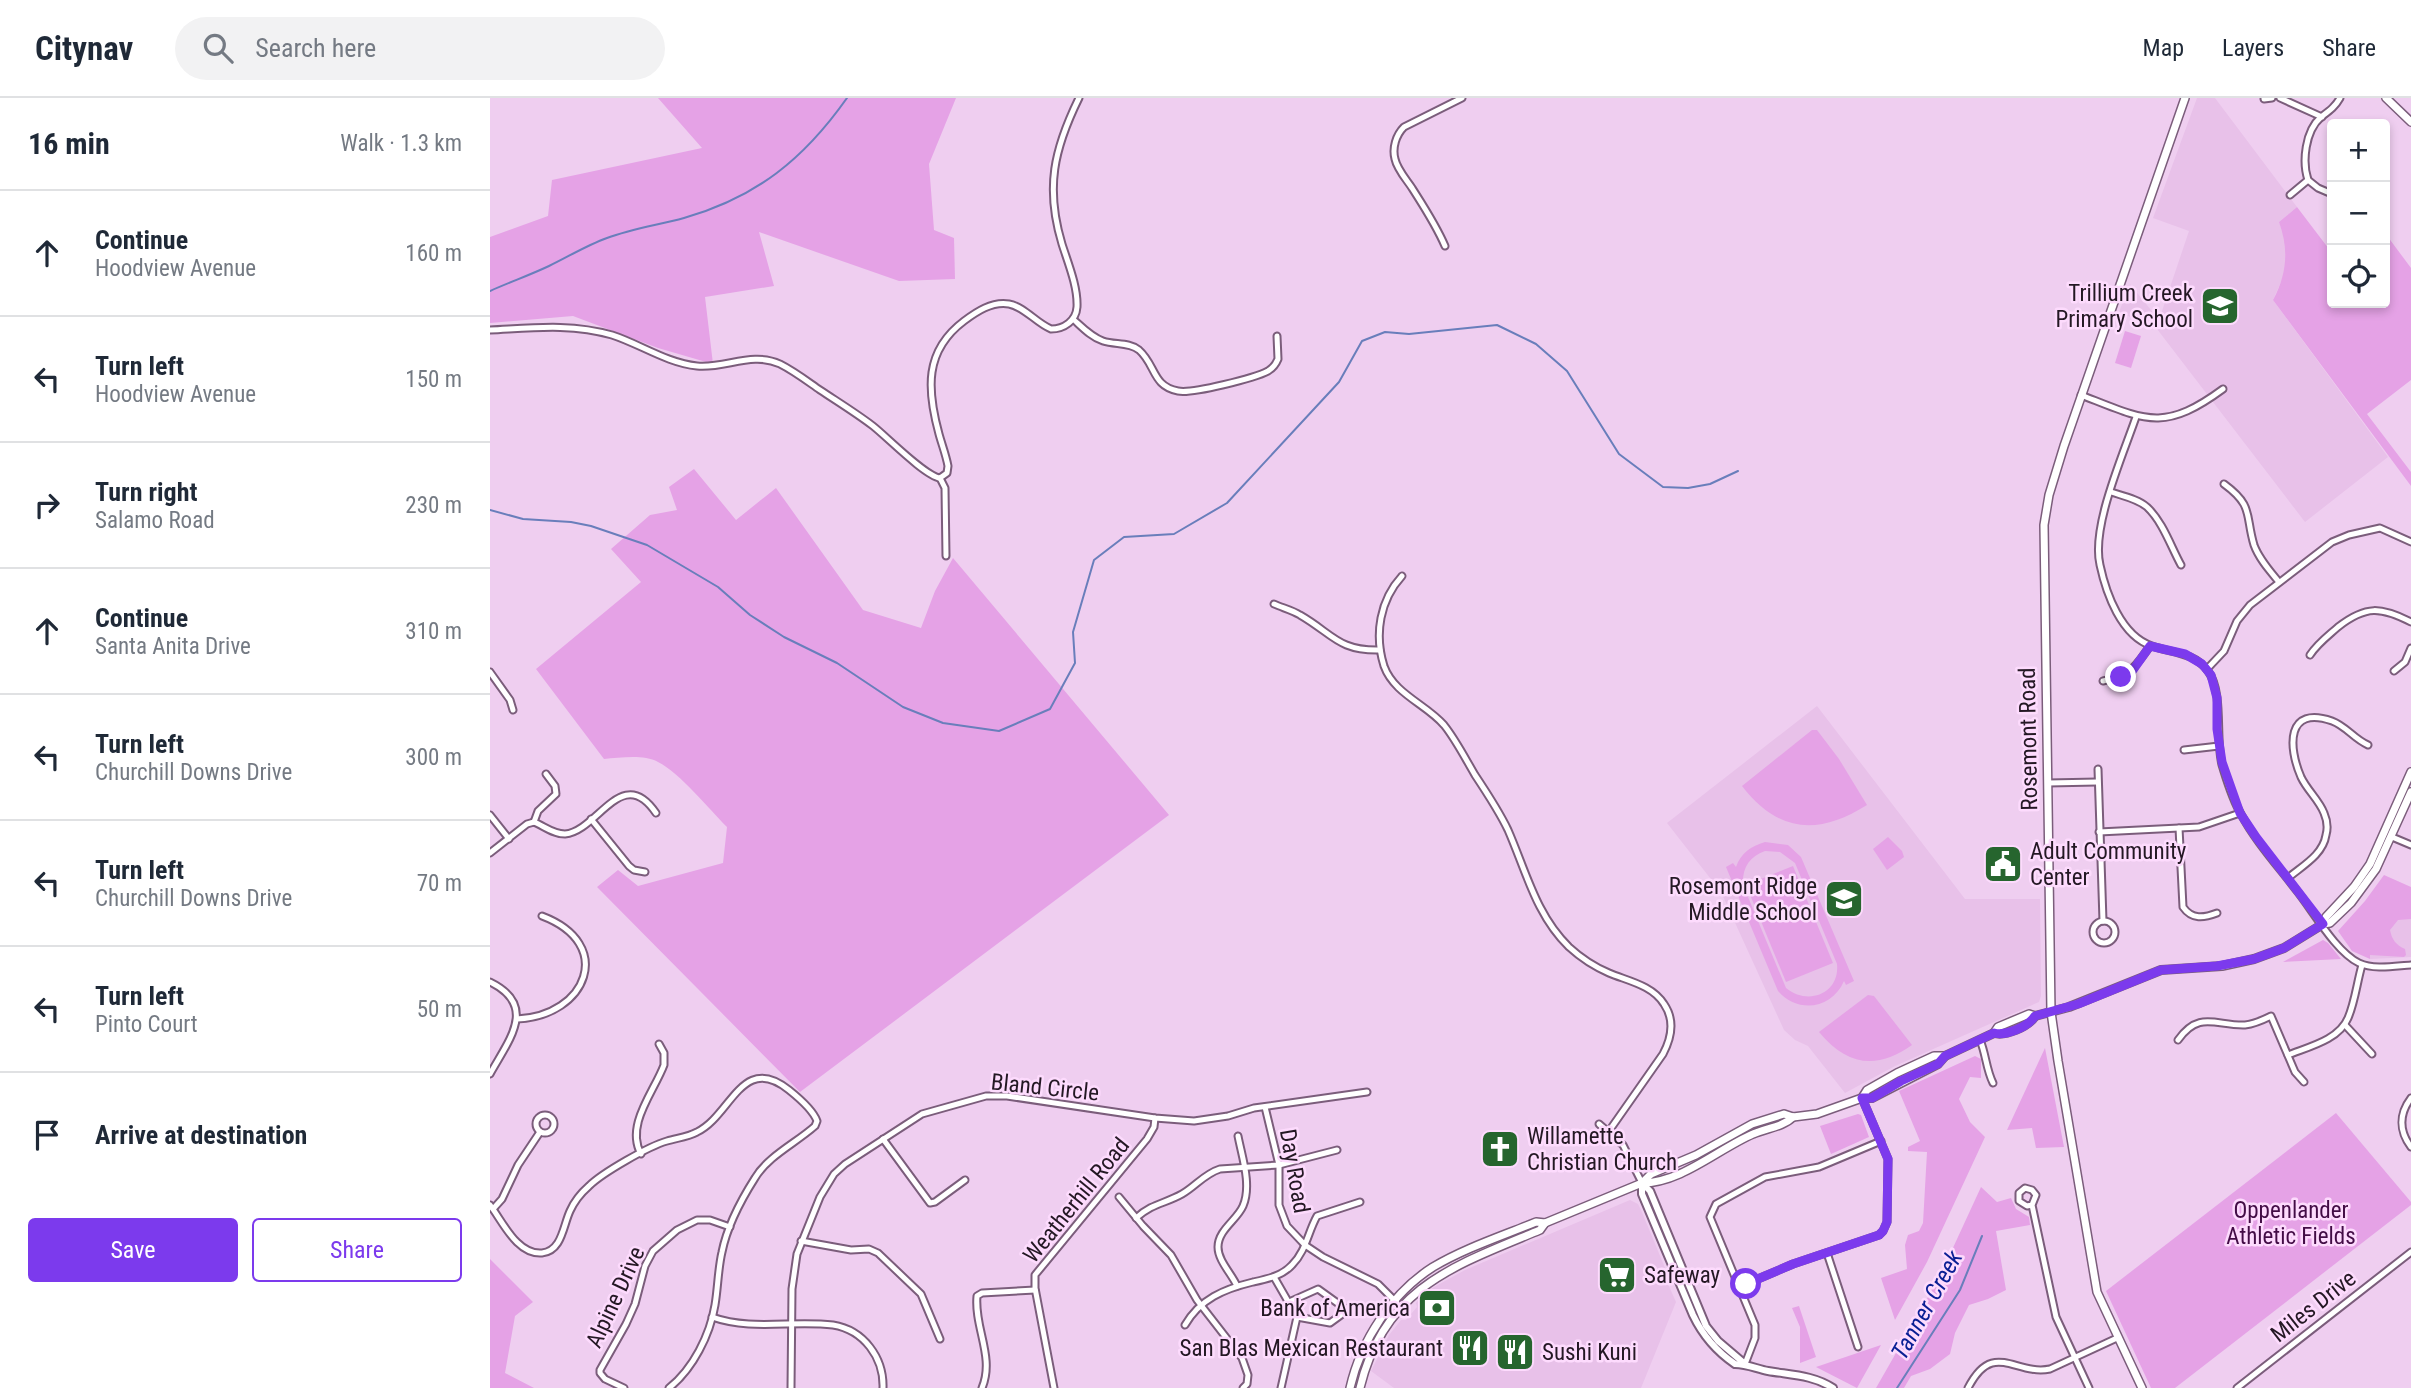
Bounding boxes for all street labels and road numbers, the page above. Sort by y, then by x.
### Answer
street label: Rosemont Road [2014,667,2043,811]
street label: Bland Circle [990,1068,1100,1107]
street label: Day Road [1274,1127,1315,1215]
street label: Weatherhill Road [1018,1132,1135,1268]
street label: Alpine Drive [580,1242,651,1352]
street label: Miles Drive [2265,1265,2361,1348]

